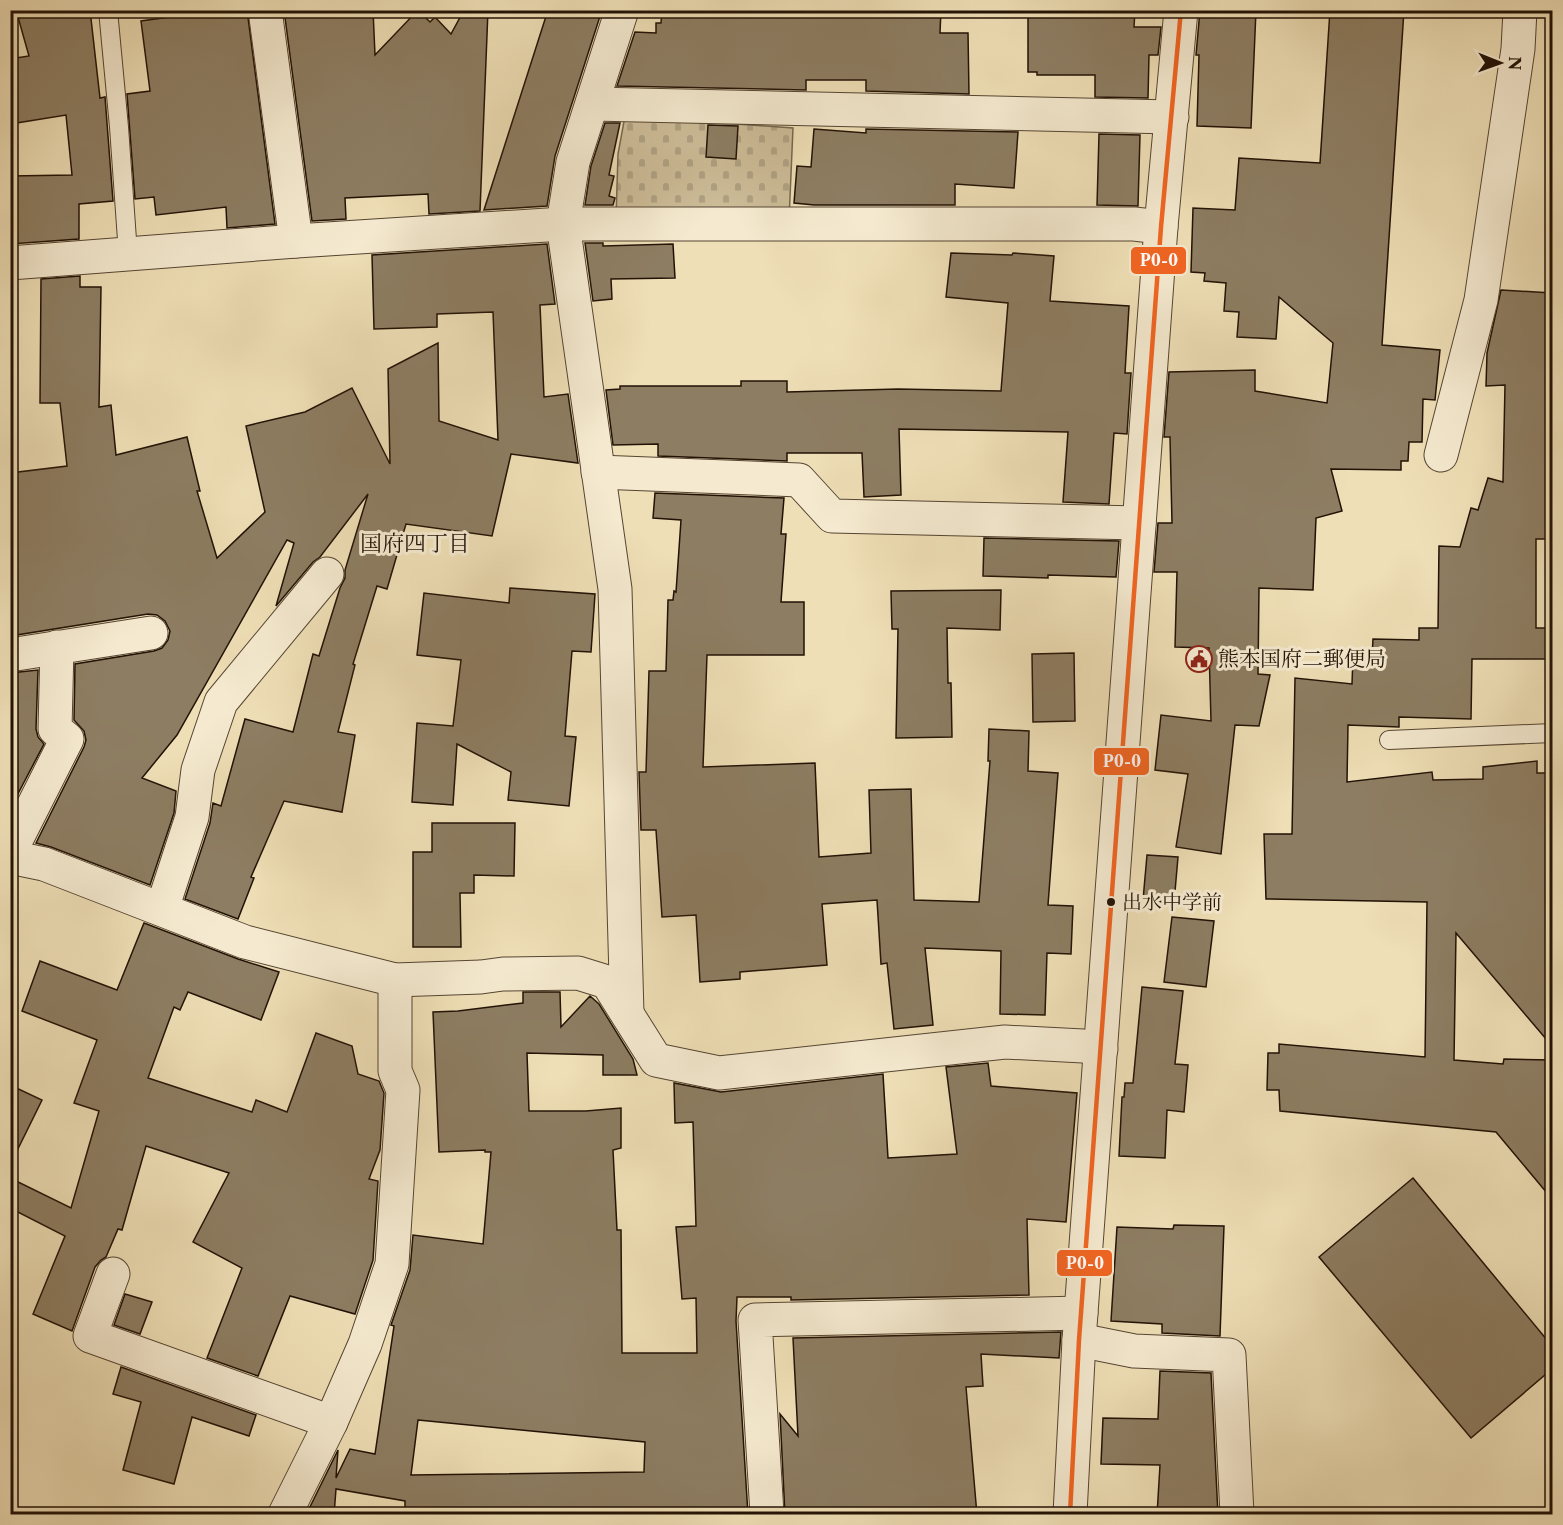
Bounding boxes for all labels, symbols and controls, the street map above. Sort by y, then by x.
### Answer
north arrow [1470,33,1530,93]
text: N [1505,56,1525,70]
line badge: P0-0 [1130,246,1187,275]
text: P0-0 [1140,250,1178,270]
district label: 国府四丁目 [360,530,470,557]
public building icon: 熊本国府二郵便局 [1184,644,1214,674]
place label: 熊本国府二郵便局 [1218,646,1386,671]
line badge: P0-0 [1093,747,1150,776]
text: P0-0 [1103,751,1141,771]
place label: 出水中学前 [1122,890,1222,914]
marker: 出水中学前 [1105,896,1117,908]
line badge: P0-0 [1056,1249,1113,1277]
text: P0-0 [1066,1253,1104,1273]

